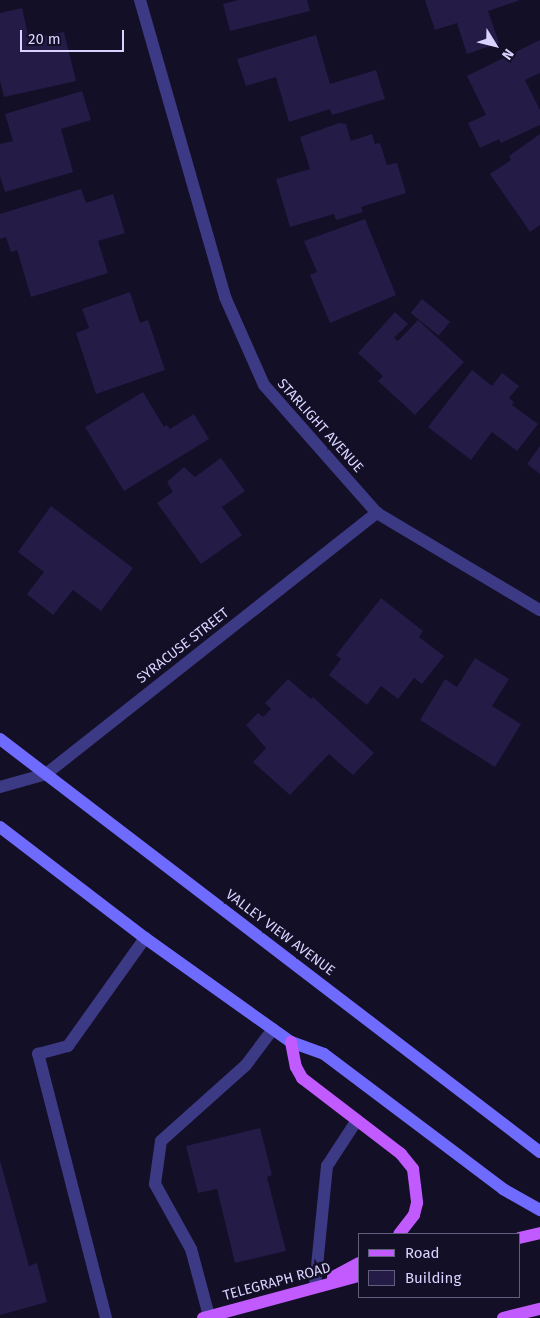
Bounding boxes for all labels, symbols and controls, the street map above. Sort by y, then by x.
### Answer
scale bar [22,20,126,52]
north arrow [470,20,520,70]
text: 20 m [28,30,61,48]
text: N [498,45,517,63]
street label: STARLIGHT AVENUE [274,376,366,476]
street label: SYRACUSE STREET [134,605,232,687]
street label: VALLEY VIEW AVENUE [222,886,338,980]
legend [358,1233,520,1298]
text: Road [405,1244,440,1262]
street label: TELEGRAPH ROAD [221,1260,333,1304]
text: Building [405,1269,461,1287]

